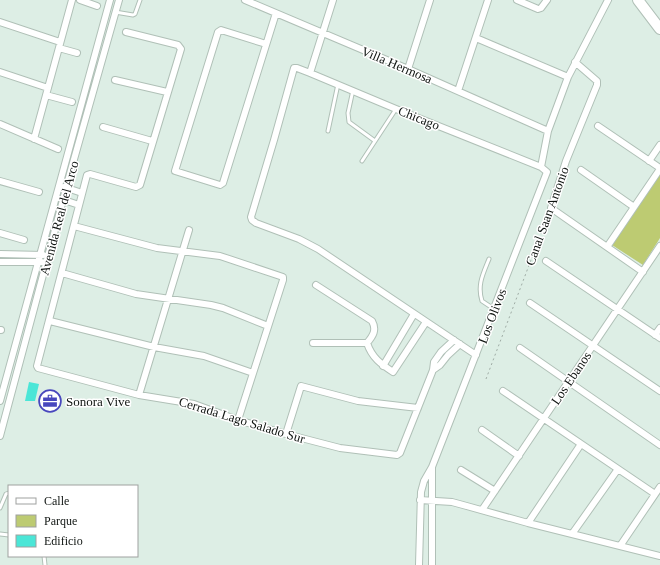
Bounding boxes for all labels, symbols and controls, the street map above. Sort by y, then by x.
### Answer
street label: Villa Hermosa [359,43,435,87]
street label: Chicago [396,103,442,133]
street label: Avenida Real del Arco [37,159,81,277]
street label: Canal Saan Antonio [522,165,572,267]
street label: Los Olivos [475,287,509,345]
street label: Los Ebanos [548,349,594,407]
office icon: Sonora Vive [37,388,63,414]
place label: Sonora Vive [66,394,131,409]
street label: Cerrada Lago Salado Sur [177,394,307,447]
legend [8,485,138,557]
text: Calle [44,494,69,508]
text: Parque [44,514,77,528]
text: Edificio [44,534,83,548]

